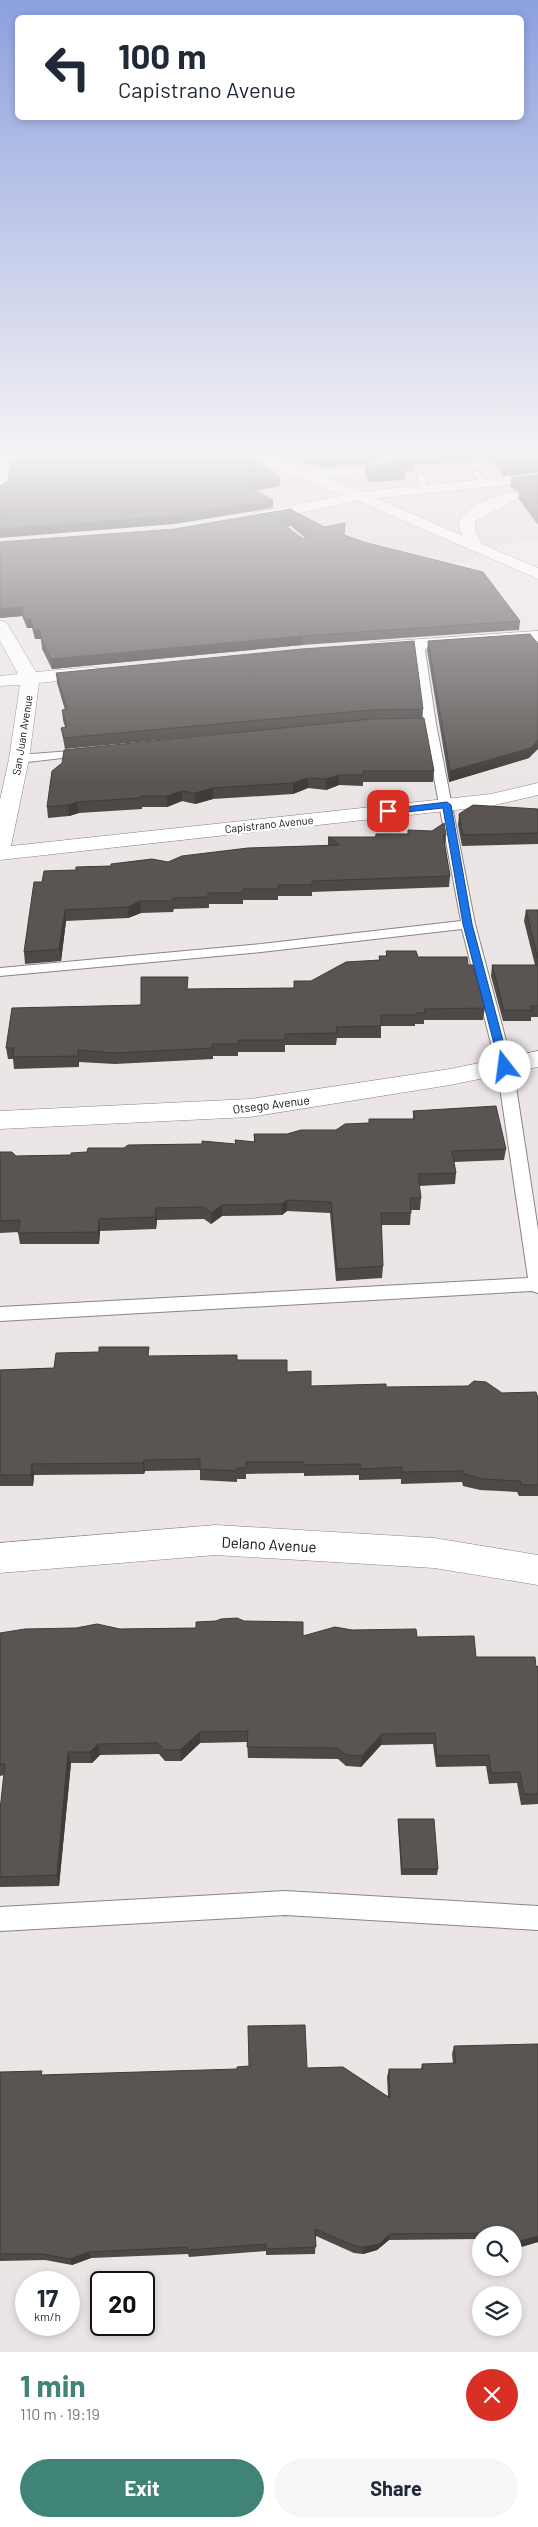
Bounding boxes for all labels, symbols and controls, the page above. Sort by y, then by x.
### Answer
text: 100 m [118,34,207,76]
icon: left [35,35,100,100]
text: Capistrano Avenue [118,76,296,102]
street label: San Juan Avenue [9,694,35,776]
pin [367,790,409,832]
icon: arrive [374,797,402,825]
street label: Capistrano Avenue [224,813,314,835]
position arrow [478,1040,530,1092]
street label: Otsego Avenue [232,1092,310,1116]
street label: Delano Avenue [221,1533,317,1555]
map controls [472,2226,522,2336]
button: search [472,2226,522,2276]
speed limit sign: 20 [90,2271,155,2336]
text: 17 [37,2282,58,2312]
button: layers [472,2286,522,2336]
text: km/h [34,2309,61,2323]
text: 1 min [20,2367,86,2403]
button: close [466,2369,518,2421]
text: 110 m · 19:19 [20,2404,100,2423]
button: Exit [20,2459,264,2517]
button: Share [274,2459,518,2517]

